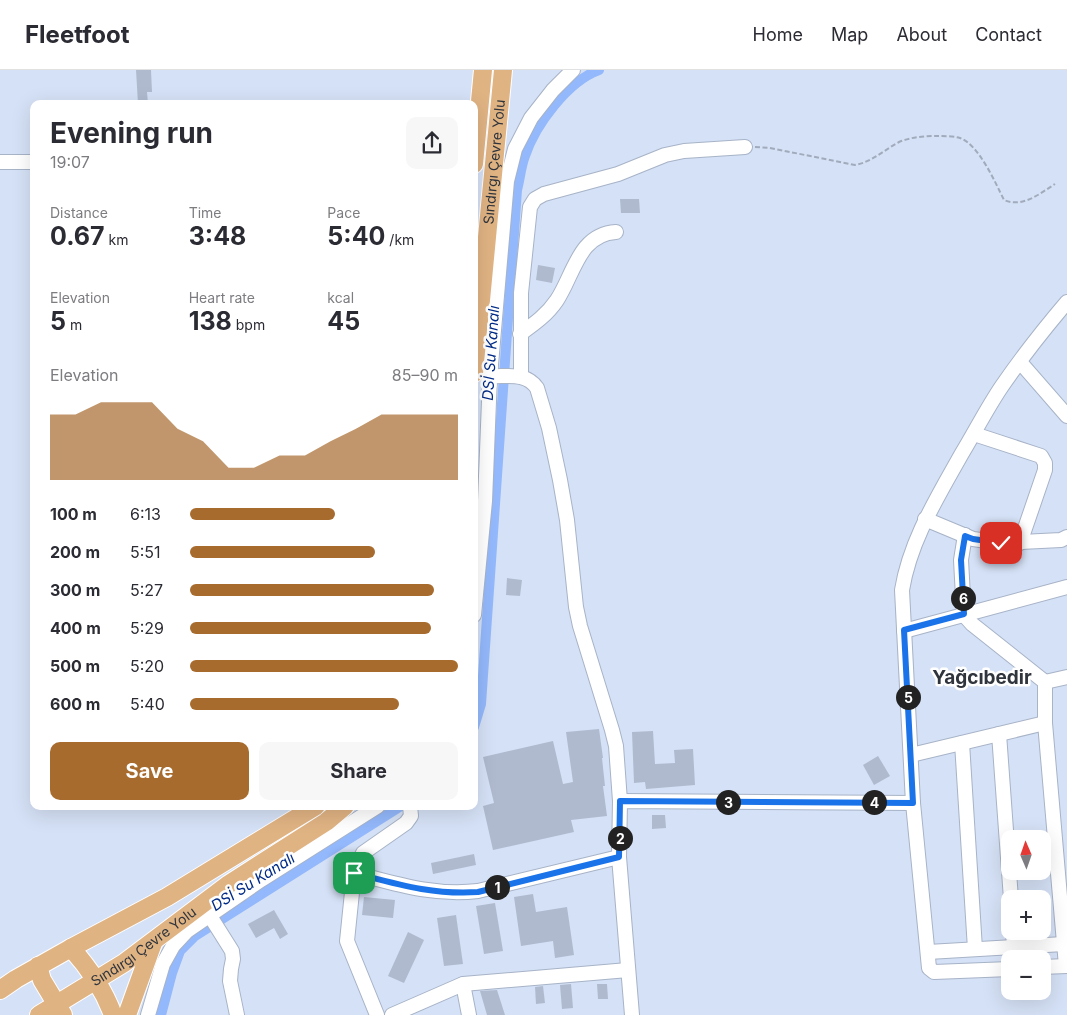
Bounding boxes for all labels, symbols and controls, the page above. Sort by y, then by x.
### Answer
text: Fleetfoot [25,20,129,49]
text: Home [753,24,803,45]
text: Map [831,24,868,45]
text: About [896,24,947,45]
text: Contact [975,24,1042,45]
street label: Sındırgı Çevre Yolu [479,99,508,225]
text: Evening run [50,116,213,150]
button: share [406,117,458,169]
text: 19:07 [50,152,90,172]
text: Distance [50,204,108,221]
text: Time [189,204,222,221]
text: Pace [327,204,360,221]
text: 0.67 [50,221,105,251]
text: 3:48 [189,221,246,251]
text: 5:40 [327,221,385,251]
text: km [105,231,128,248]
text: /km [385,231,414,248]
text: Elevation [50,289,110,306]
text: Heart rate [189,289,255,306]
text: kcal [327,289,354,306]
water label: DSİ Su Kanalı [478,304,503,401]
text: 5 [50,306,66,336]
text: 138 [189,306,232,336]
text: 45 [327,306,360,336]
text: m [66,316,82,333]
text: bpm [232,316,265,333]
text: Elevation [50,365,119,385]
text: 85–90 m [392,365,458,385]
text: 100 m [50,504,97,524]
text: 6:13 [130,504,161,524]
pin [980,522,1022,564]
icon: check [987,529,1015,557]
text: 200 m [50,542,100,562]
text: 5:51 [130,542,161,562]
text: 300 m [50,580,100,600]
text: 5:27 [130,580,163,600]
pin: 6 [950,586,976,610]
text: 6 [959,590,968,607]
text: 400 m [50,618,101,638]
text: 5:29 [130,618,164,638]
text: 500 m [50,656,100,676]
text: 5:20 [130,656,164,676]
district label: Yağcıbedir [932,666,1032,689]
pin: 5 [896,684,920,710]
text: 5 [904,689,913,706]
text: 600 m [50,694,100,714]
text: 5:40 [130,694,165,714]
button: Save [50,742,249,800]
button: Share [259,742,458,800]
pin: 3 [716,790,740,814]
pin: 4 [862,790,886,814]
text: 3 [724,794,733,811]
text: 4 [870,794,879,811]
pin: 2 [608,826,632,850]
text: 2 [616,830,625,847]
north arrow [1001,830,1051,880]
map controls [1001,830,1051,1000]
water label: DSİ Su Kanalı [207,848,299,915]
pin [333,852,375,894]
icon: arrive [340,859,368,887]
pin: 1 [484,874,510,900]
text: 1 [494,879,501,896]
button: + [1001,890,1051,940]
street label: Sındırgı Çevre Yolu [88,903,199,989]
button: − [1001,950,1051,1000]

